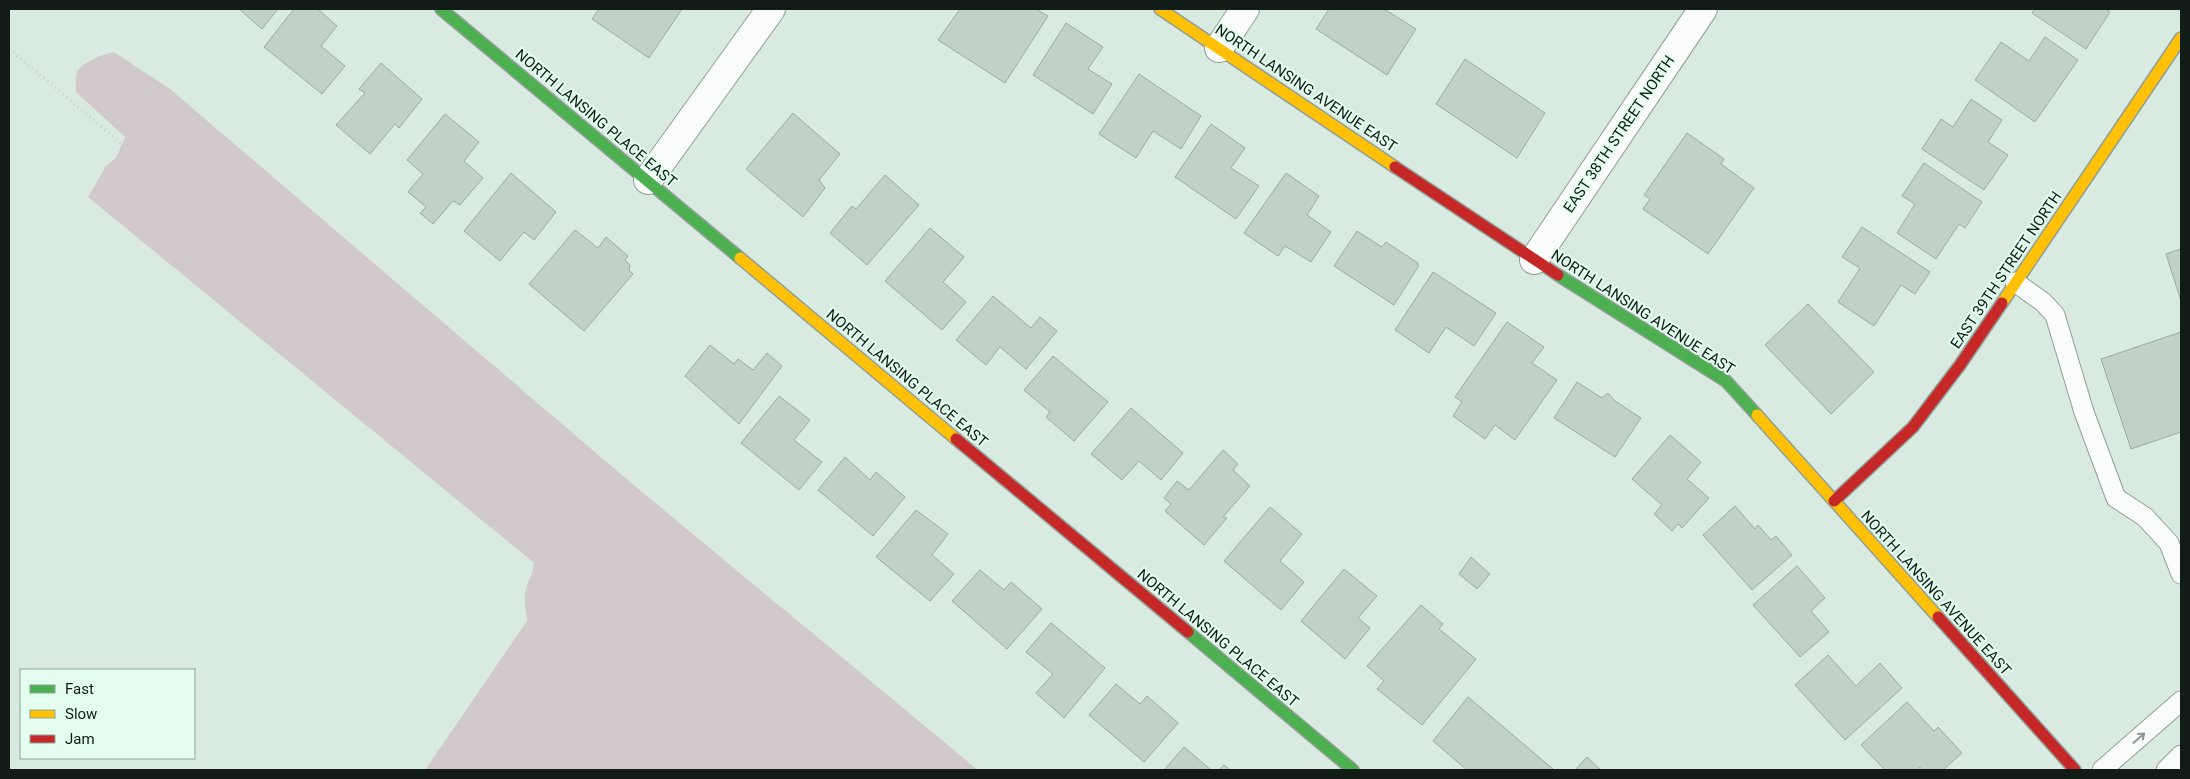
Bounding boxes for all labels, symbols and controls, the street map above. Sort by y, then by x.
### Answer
street label: NORTH LANSING AVENUE EAST [1212,20,1400,156]
street label: NORTH LANSING PLACE EAST [512,45,680,191]
street label: EAST 38TH STREET NORTH [1560,52,1678,216]
street label: EAST 39TH STREET NORTH [1947,188,2065,352]
street label: NORTH LANSING AVENUE EAST [1548,246,1738,378]
street label: NORTH LANSING PLACE EAST [823,305,991,451]
street label: NORTH LANSING AVENUE EAST [1857,507,2015,679]
street label: NORTH LANSING PLACE EAST [1134,565,1302,711]
legend [20,669,195,759]
text: Fast [65,680,94,698]
text: Slow [65,705,97,723]
text: Jam [65,730,95,748]
one-way arrow [2132,732,2145,744]

